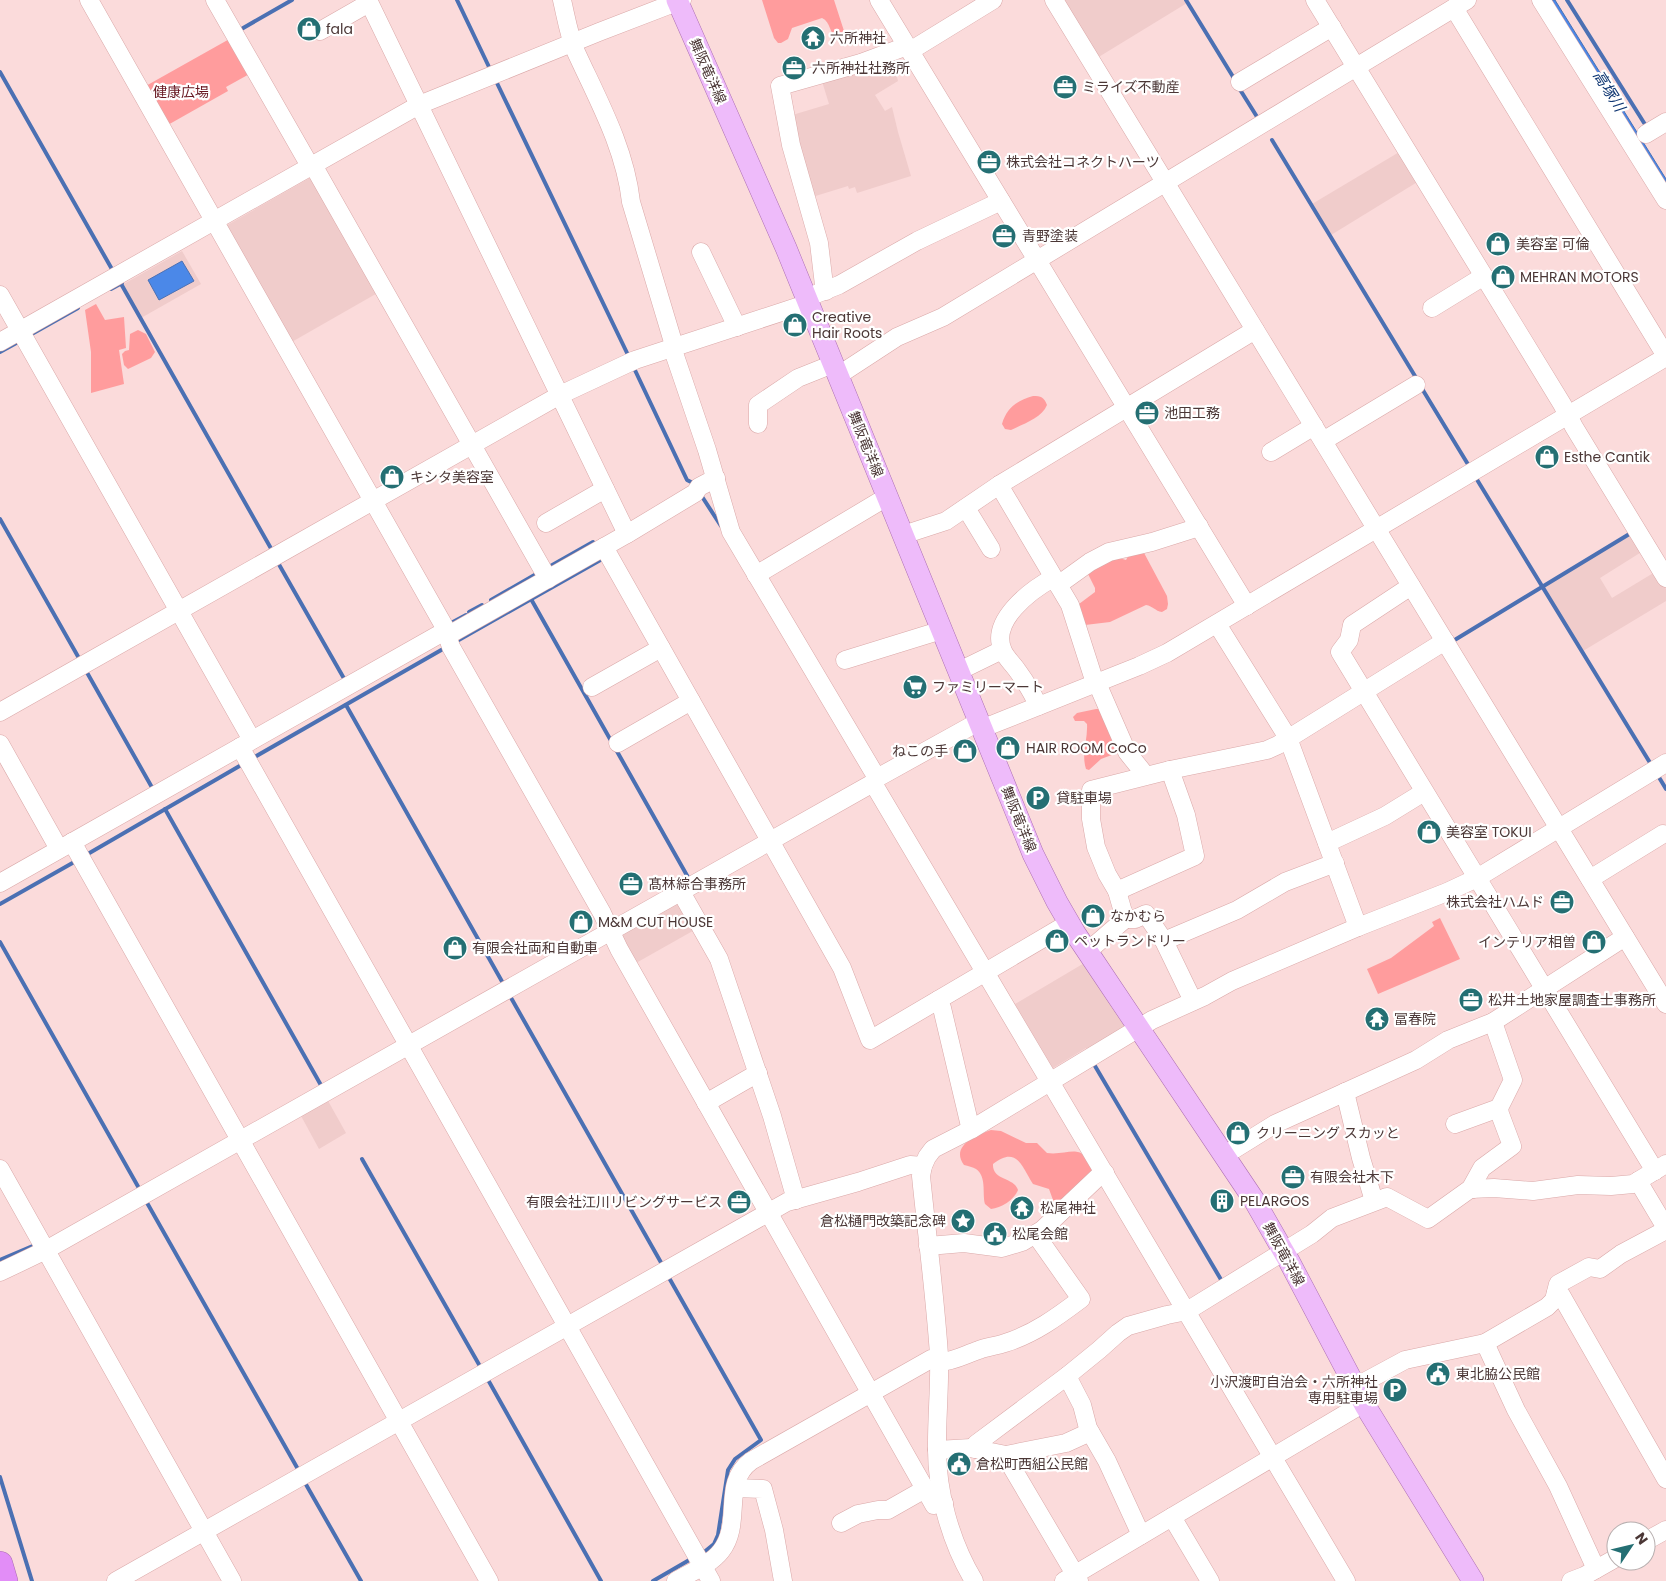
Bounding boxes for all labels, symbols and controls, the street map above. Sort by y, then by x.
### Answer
shop icon: fala [296,16,322,42]
place label: fala [326,19,353,39]
temple icon: 六所神社 [800,25,826,51]
place label: 六所神社 [830,28,886,48]
street label: 舞阪竜洋線 [685,35,731,107]
office icon: 六所神社社務所 [781,55,807,81]
place label: 六所神社社務所 [812,58,910,78]
water label: 高塚川 [1589,66,1631,117]
office icon: ミライズ不動産 [1052,74,1078,100]
place label: ミライズ不動産 [1082,77,1180,97]
park label: 健康広場 [153,82,209,102]
office icon: 株式会社コネクトハーツ [976,149,1002,175]
place label: 株式会社コネクトハーツ [1006,152,1160,172]
office icon: 青野塗装 [991,223,1017,249]
place label: 青野塗装 [1022,226,1078,246]
shop icon: 美容室 可倫 [1485,231,1511,257]
place label: 美容室 可倫 [1516,234,1590,254]
shop icon: MEHRAN MOTORS [1490,264,1516,290]
place label: MEHRAN MOTORS [1520,267,1639,287]
place label: Creative Hair Roots [812,307,882,343]
shop icon: Creative Hair Roots [782,312,808,338]
office icon: 池田工務 [1134,400,1160,426]
place label: 池田工務 [1164,403,1220,423]
street label: 舞阪竜洋線 [844,408,888,480]
shop icon: Esthe Cantik [1534,444,1560,470]
place label: Esthe Cantik [1564,447,1651,467]
shop icon: キシタ美容室 [379,464,405,490]
place label: キシタ美容室 [410,467,494,487]
supermarket icon: ファミリーマート [902,674,928,700]
place label: ファミリーマート [932,677,1044,697]
shop icon: HAIR ROOM CoCo [995,735,1021,761]
shop icon: ねこの手 [952,738,978,764]
place label: HAIR ROOM CoCo [1026,738,1147,758]
place label: ねこの手 [892,741,948,761]
street label: 舞阪竜洋線 [997,783,1041,855]
parking icon: 貸駐車場 [1025,785,1051,811]
place label: 貸駐車場 [1056,788,1112,808]
shop icon: 美容室 TOKUI [1416,819,1442,845]
place label: 美容室 TOKUI [1446,822,1532,842]
office icon: 髙林綜合事務所 [618,871,644,897]
place label: 髙林綜合事務所 [648,874,746,894]
office icon: 株式会社ハムド [1549,889,1575,915]
place label: 株式会社ハムド [1446,892,1544,912]
shop icon: なかむら [1080,903,1106,929]
place label: なかむら [1110,906,1166,926]
shop icon: M&M CUT HOUSE [568,909,594,935]
place label: M&M CUT HOUSE [598,912,713,932]
shop icon: ペットランドリー [1044,928,1070,954]
shop icon: インテリア相曽 [1581,929,1607,955]
place label: ペットランドリー [1074,931,1186,951]
place label: インテリア相曽 [1478,932,1576,952]
shop icon: 有限会社両和自動車 [442,935,468,961]
place label: 有限会社両和自動車 [472,938,598,958]
office icon: 松井土地家屋調査士事務所 [1458,987,1484,1013]
place label: 松井土地家屋調査士事務所 [1488,990,1656,1010]
temple icon: 冨春院 [1364,1006,1390,1032]
place label: 冨春院 [1394,1009,1436,1029]
shop icon: クリーニング スカッと [1225,1120,1251,1146]
place label: クリーニング スカッと [1256,1123,1400,1143]
office icon: 有限会社木下 [1280,1164,1306,1190]
place label: 有限会社木下 [1310,1167,1394,1187]
building icon: PELARGOS [1209,1188,1235,1214]
office icon: 有限会社江川リビングサービス [726,1189,752,1215]
place label: PELARGOS [1240,1191,1309,1211]
place label: 有限会社江川リビングサービス [526,1192,722,1212]
temple icon: 松尾神社 [1009,1195,1035,1221]
place label: 松尾神社 [1040,1198,1096,1218]
place icon: 倉松樋門改築記念碑 [950,1208,976,1234]
place label: 倉松樋門改築記念碑 [820,1211,946,1231]
street label: 舞阪竜洋線 [1258,1219,1310,1289]
public building icon: 松尾会館 [982,1221,1008,1247]
place label: 松尾会館 [1012,1224,1068,1244]
public building icon: 東北脇公民館 [1425,1361,1451,1387]
place label: 東北脇公民館 [1456,1364,1540,1384]
place label: 小沢渡町自治会・六所神社 専用駐車場 [1210,1372,1378,1408]
parking icon: 小沢渡町自治会・六所神社 専用駐車場 [1382,1377,1408,1403]
public building icon: 倉松町西組公民館 [946,1451,972,1477]
place label: 倉松町西組公民館 [976,1454,1088,1474]
north arrow [1606,1521,1656,1571]
text: N [1630,1528,1653,1549]

